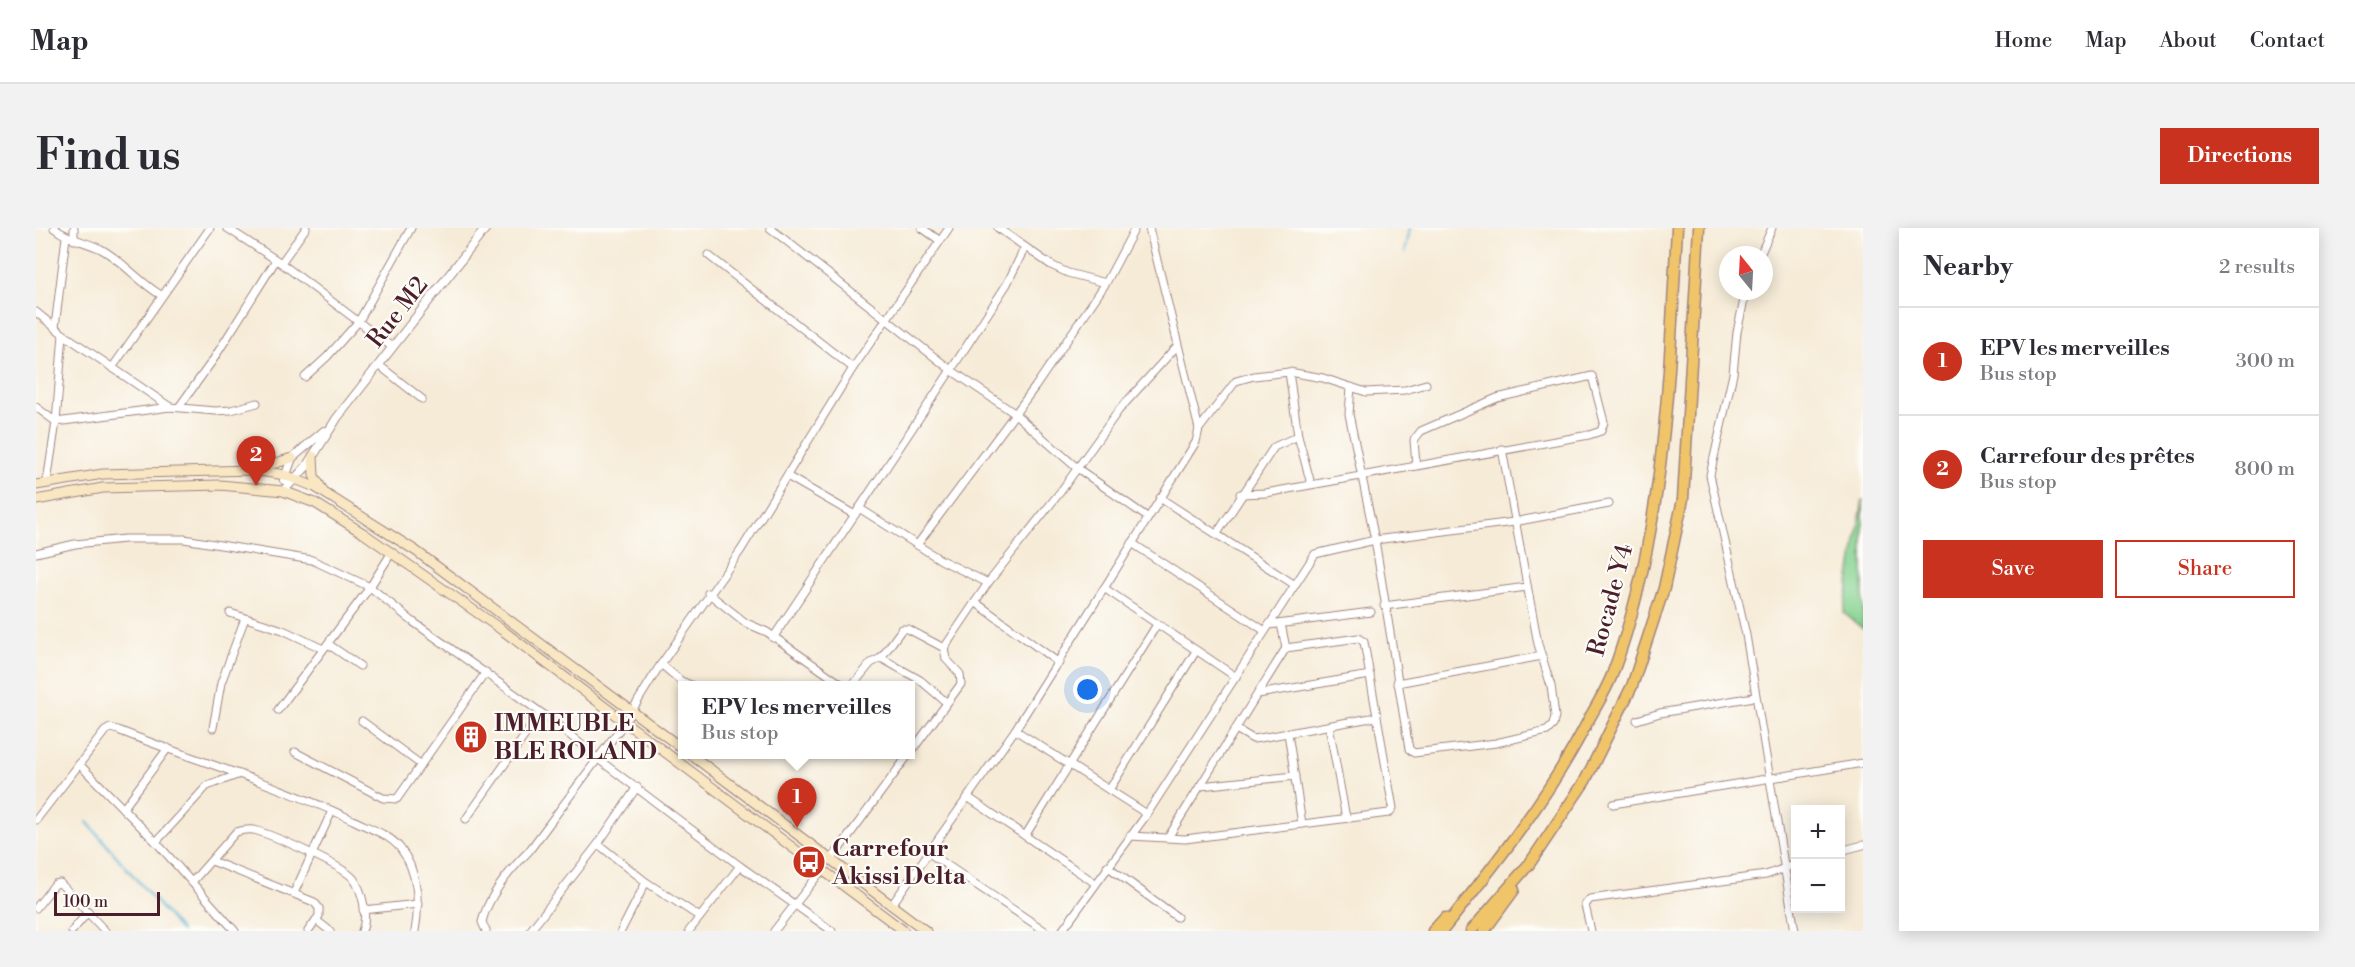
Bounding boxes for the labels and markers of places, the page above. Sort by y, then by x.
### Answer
pin: 2 [236,436,276,486]
place label: IMMEUBLE BLE ROLAND [494,709,657,767]
building icon: IMMEUBLE BLE ROLAND [453,719,489,755]
pin: 1 [778,778,816,828]
place label: Carrefour Akissi Delta [831,834,967,892]
bus stop icon: Carrefour Akissi Delta [791,844,827,880]

